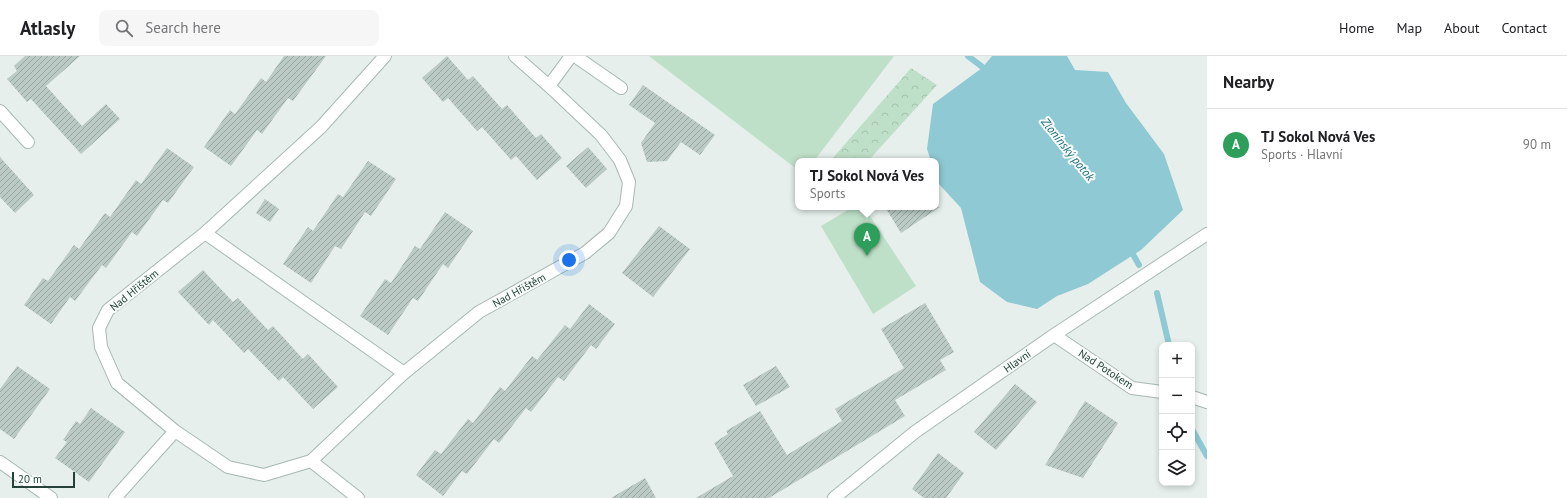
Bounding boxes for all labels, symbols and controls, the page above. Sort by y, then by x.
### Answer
search box [99,10,379,46]
text: Atlasly [20,16,75,40]
icon: search [113,17,135,39]
text: Search here [145,18,221,37]
text: Home [1339,19,1374,37]
text: Map [1396,19,1422,37]
text: About [1444,19,1480,37]
text: Contact [1502,19,1547,37]
text: Nearby [1223,71,1274,93]
water label: Zlonínský potok [1037,114,1098,184]
text: TJ Sokol Nová Ves [1261,127,1375,146]
text: A [1232,136,1240,153]
text: 90 m [1523,136,1551,153]
text: Sports · Hlavní [1261,146,1343,163]
popup [795,158,939,210]
text: TJ Sokol Nová Ves [810,166,924,185]
text: Sports [810,185,845,202]
pin: A [854,223,880,256]
your location [559,250,579,270]
street label: Nad Hřištěm [107,266,161,314]
street label: Nad Hřištěm [490,270,548,310]
map controls [1159,342,1195,486]
button: + [1159,342,1195,378]
street label: Nad Potokem [1076,346,1136,392]
street label: Hlavní [1001,347,1033,375]
button: − [1159,378,1195,414]
button: locate [1159,414,1195,450]
button: layers [1159,450,1195,486]
scale bar [12,470,75,489]
text: 20 m [18,472,42,486]

